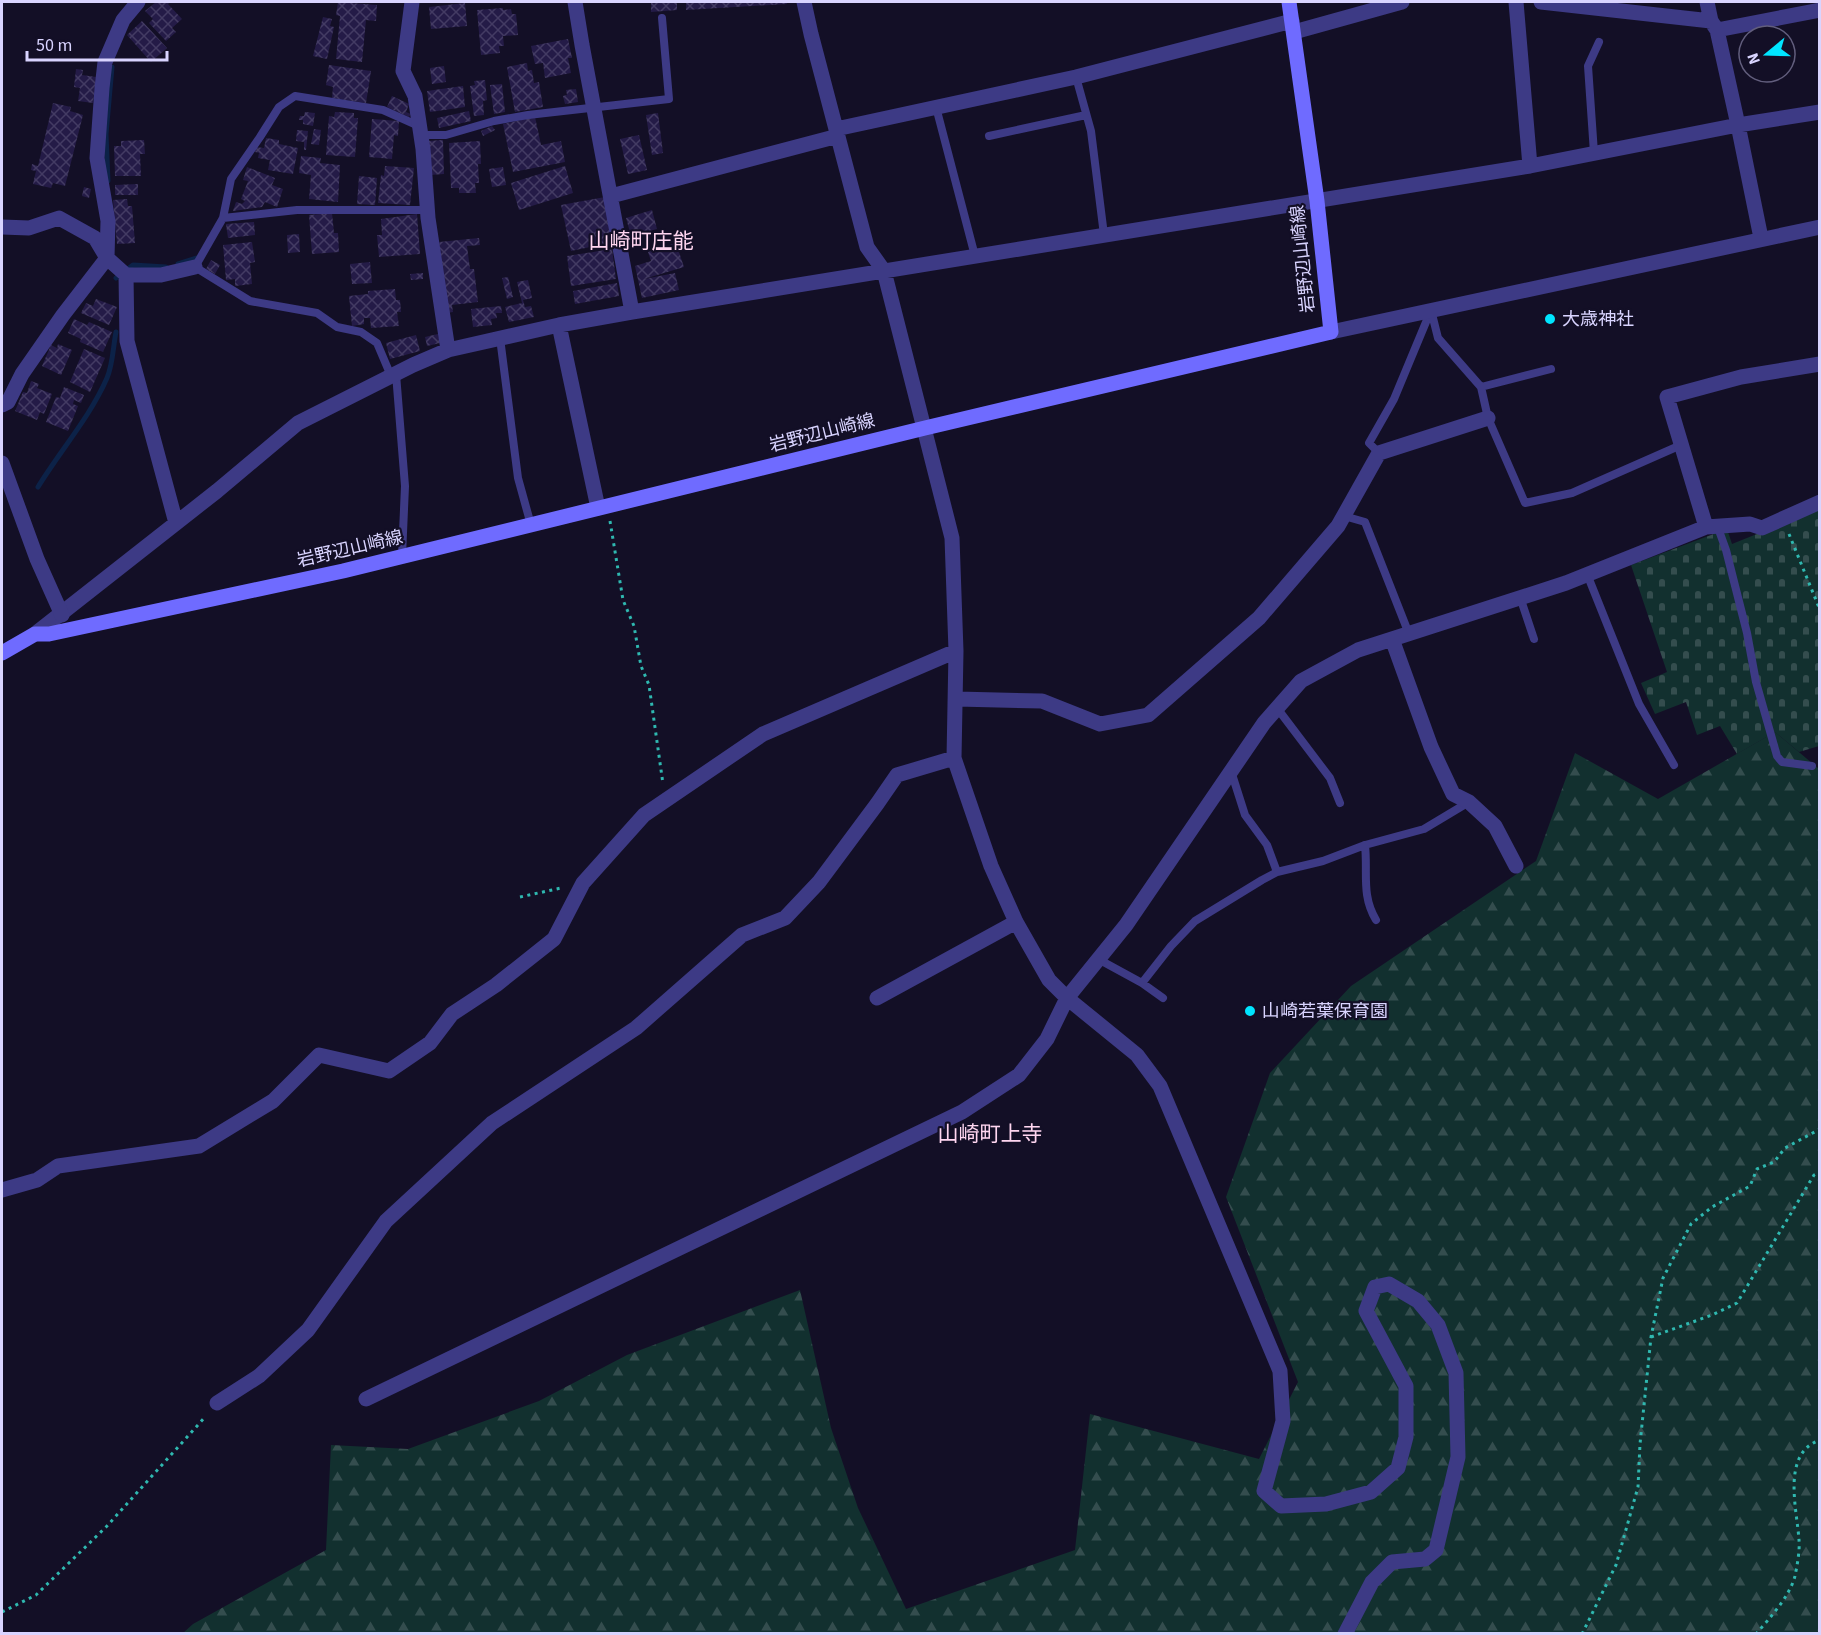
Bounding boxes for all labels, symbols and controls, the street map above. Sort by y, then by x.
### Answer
scale bar [27,24,166,62]
north arrow [1737,24,1797,84]
text: 50 m [36,33,72,58]
text: N [1742,50,1766,67]
street label: 岩野辺山崎線 [1285,204,1321,314]
district label: 山崎町庄能 [589,226,694,256]
place label: 大歳神社 [1562,307,1634,332]
marker: 大歳神社 [1543,312,1557,326]
street label: 岩野辺山崎線 [767,408,877,458]
street label: 岩野辺山崎線 [295,525,405,573]
place label: 山崎若葉保育園 [1262,999,1388,1024]
marker: 山崎若葉保育園 [1243,1004,1257,1018]
district label: 山崎町上寺 [938,1119,1043,1149]

